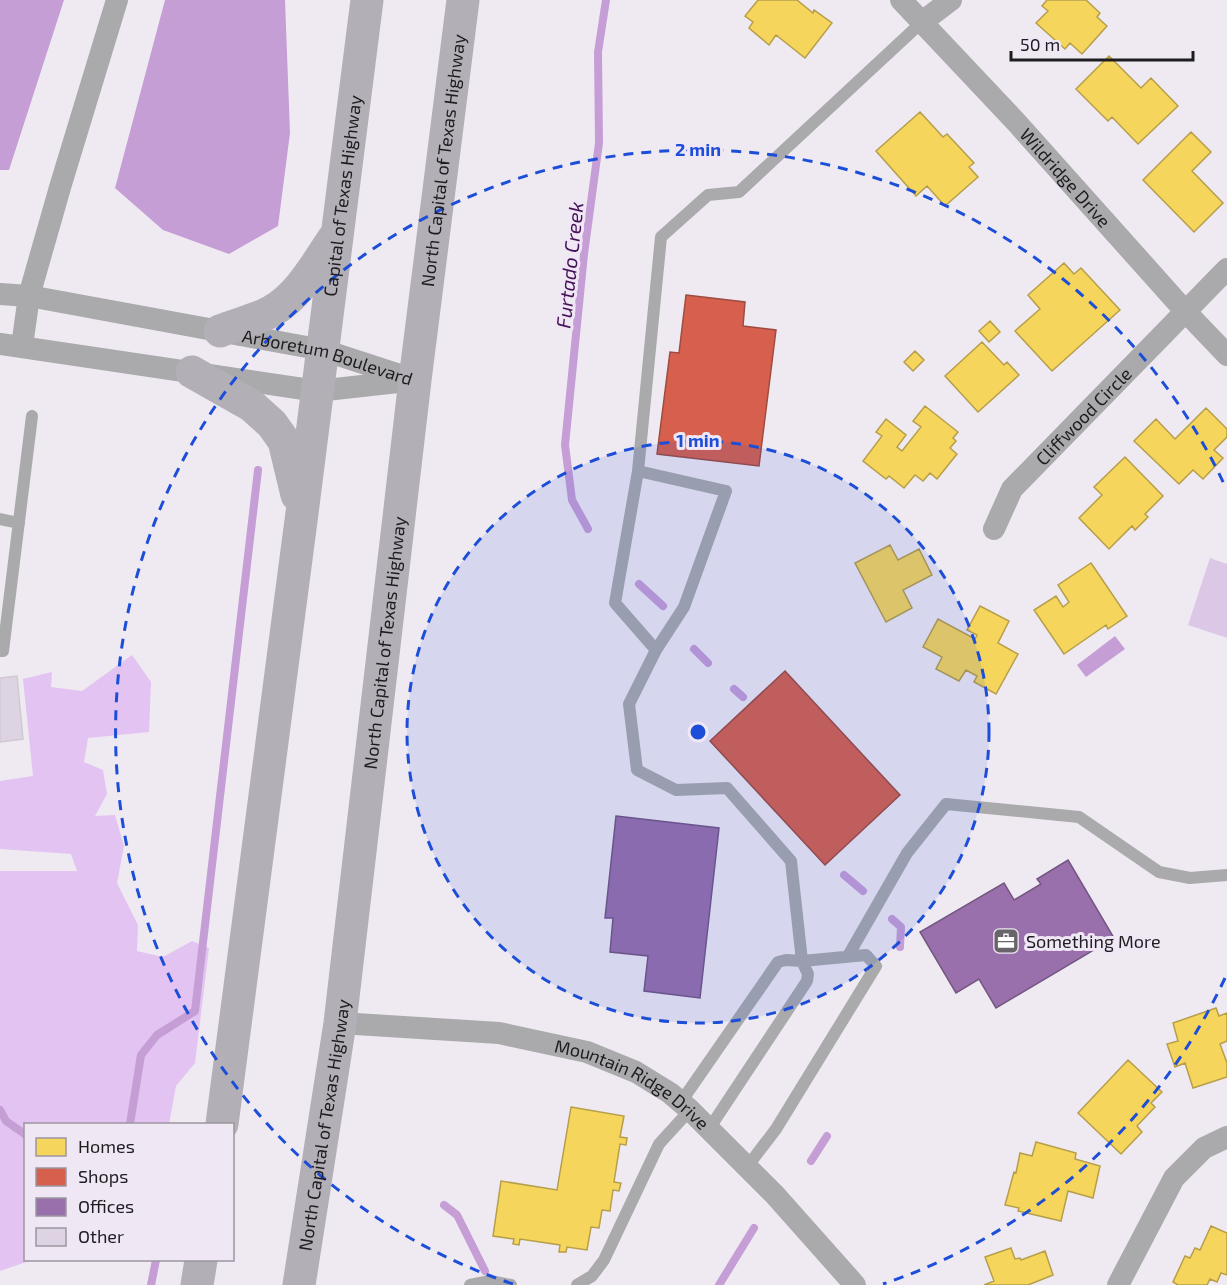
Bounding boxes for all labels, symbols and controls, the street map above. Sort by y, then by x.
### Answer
scale bar [1011,24,1192,62]
street label: North Capital of Texas Highway [416,32,470,288]
text: 50 m [1020,33,1060,55]
street label: Capital of Texas Highway [319,93,366,298]
street label: Wildridge Drive [1016,123,1116,232]
text: 2 min [675,138,721,160]
water label: Furtado Creek [550,201,588,329]
street label: Arboretum Boulevard [240,324,416,390]
street label: Cliffwood Circle [1031,362,1136,469]
text: 1 min [676,429,720,451]
street label: North Capital of Texas Highway [359,515,410,770]
centre of rings [688,722,708,742]
office icon: Something More [991,926,1021,956]
place label: Something More [1026,930,1161,952]
street label: North Capital of Texas Highway [294,997,354,1252]
street label: Mountain Ridge Drive [553,1034,714,1134]
legend [24,1123,234,1261]
text: Homes [78,1135,135,1157]
text: Shops [78,1165,128,1187]
text: Offices [78,1195,134,1217]
text: Other [78,1225,124,1247]

